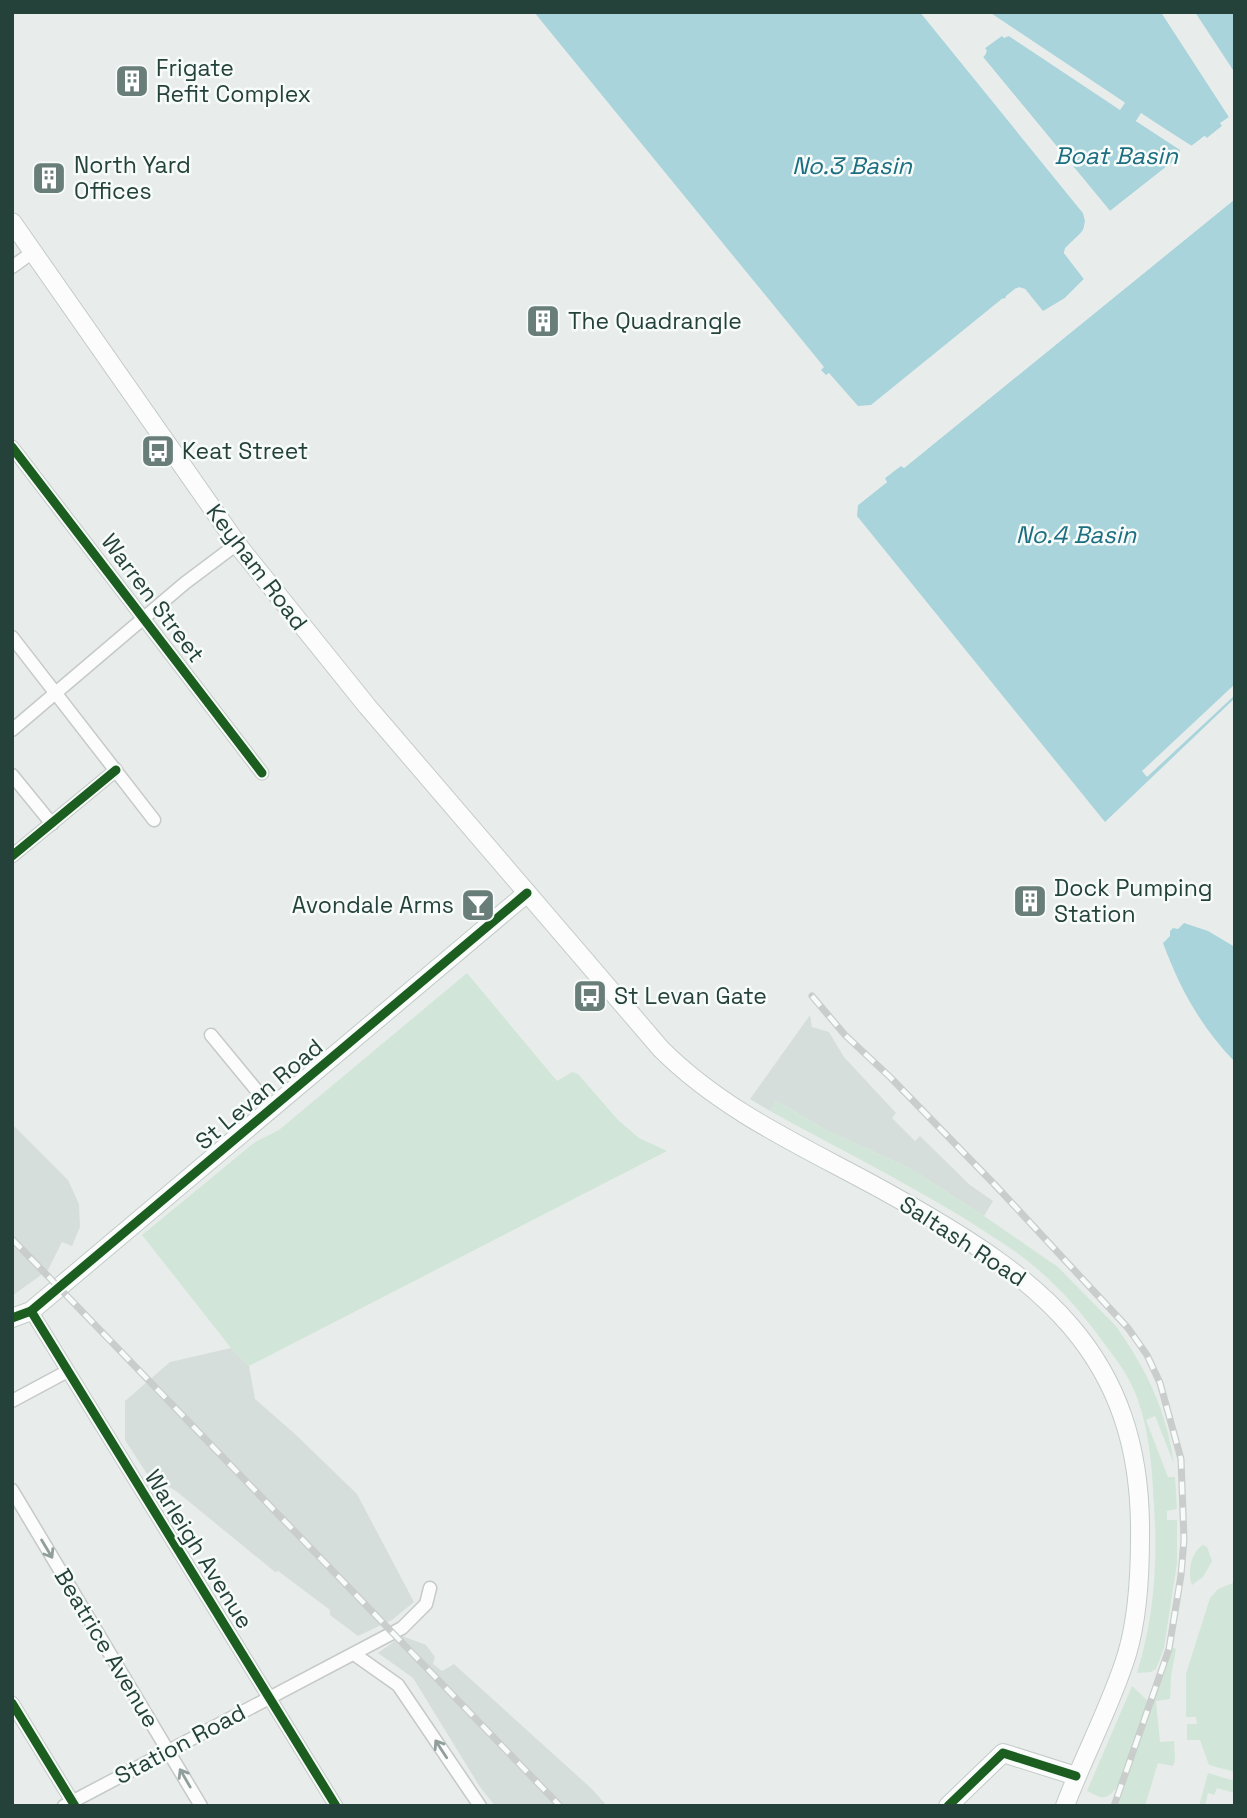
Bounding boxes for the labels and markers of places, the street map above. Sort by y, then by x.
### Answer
place label: Frigate Refit Complex [156,53,311,109]
building icon: Frigate Refit Complex [113,62,151,100]
place label: North Yard Offices [74,150,191,206]
building icon: North Yard Offices [30,159,68,197]
building icon: The Quadrangle [524,302,562,340]
place label: The Quadrangle [568,306,742,336]
bus stop icon: Keat Street [139,432,177,470]
place label: Keat Street [182,436,308,466]
place label: Dock Pumping Station [1054,873,1213,929]
building icon: Dock Pumping Station [1011,882,1049,920]
bar icon: Avondale Arms [459,886,497,924]
place label: Avondale Arms [292,890,454,920]
bus stop icon: St Levan Gate [571,977,609,1015]
place label: St Levan Gate [614,981,767,1011]

